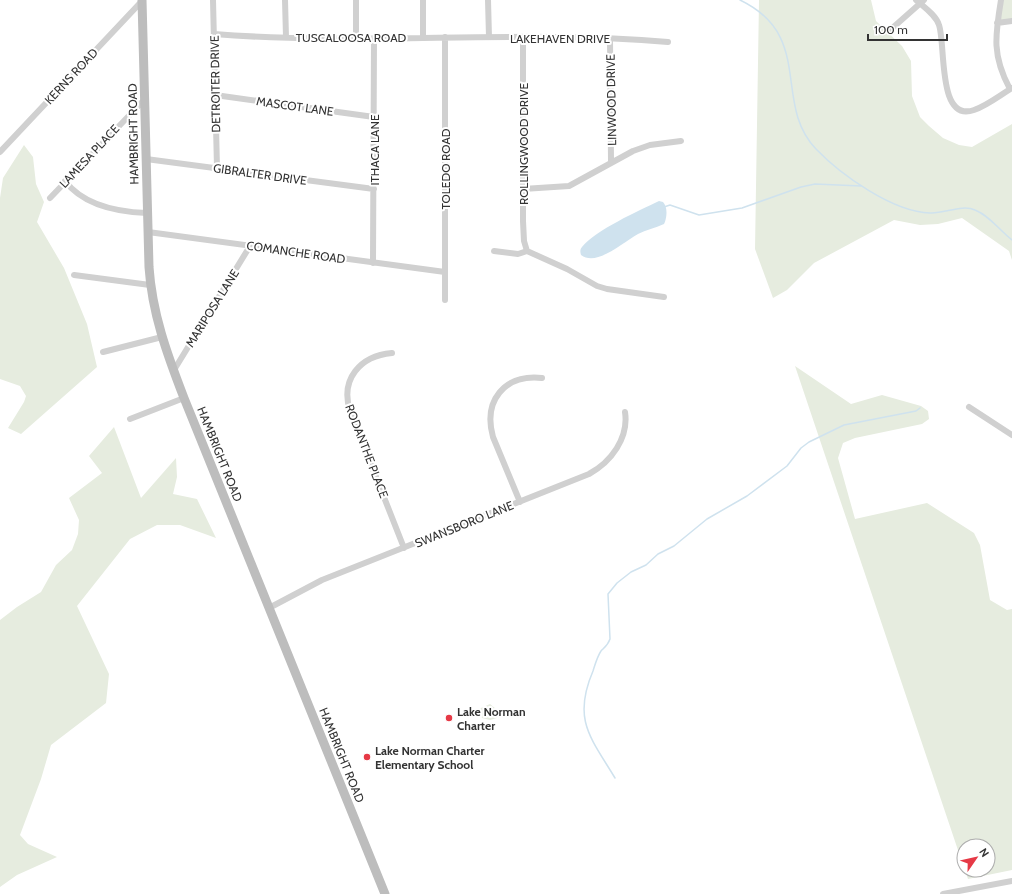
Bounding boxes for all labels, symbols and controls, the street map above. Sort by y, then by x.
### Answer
scale bar [868,16,947,42]
text: 100 m [874,22,908,37]
street label: TUSCALOOSA ROAD [296,30,407,45]
street label: LAKEHAVEN DRIVE [510,31,610,46]
street label: DETROITER DRIVE [207,35,223,133]
street label: KERNS ROAD [41,45,101,107]
street label: LINWOOD DRIVE [603,54,619,146]
street label: HAMBRIGHT ROAD [125,83,141,185]
street label: ROLLINGWOOD DRIVE [516,83,531,205]
street label: MASCOT LANE [255,93,335,119]
street label: ITHACA LANE [367,114,382,186]
street label: LAMESA PLACE [56,121,122,191]
street label: TOLEDO ROAD [438,128,453,210]
street label: GIBRALTER DRIVE [212,160,308,188]
street label: COMANCHE ROAD [246,238,347,266]
street label: MARIPOSA LANE [182,266,242,350]
street label: RODANTHE PLACE [342,402,392,500]
street label: HAMBRIGHT ROAD [194,404,246,504]
street label: SWANSBORO LANE [413,497,516,551]
place label: Lake Norman Charter [457,704,526,733]
street label: HAMBRIGHT ROAD [316,705,368,805]
marker: Lake Norman Charter [444,713,454,723]
place label: Lake Norman Charter Elementary School [375,743,484,772]
marker: Lake Norman Charter Elementary School [362,752,372,762]
north arrow [956,838,996,878]
text: N [976,845,992,860]

